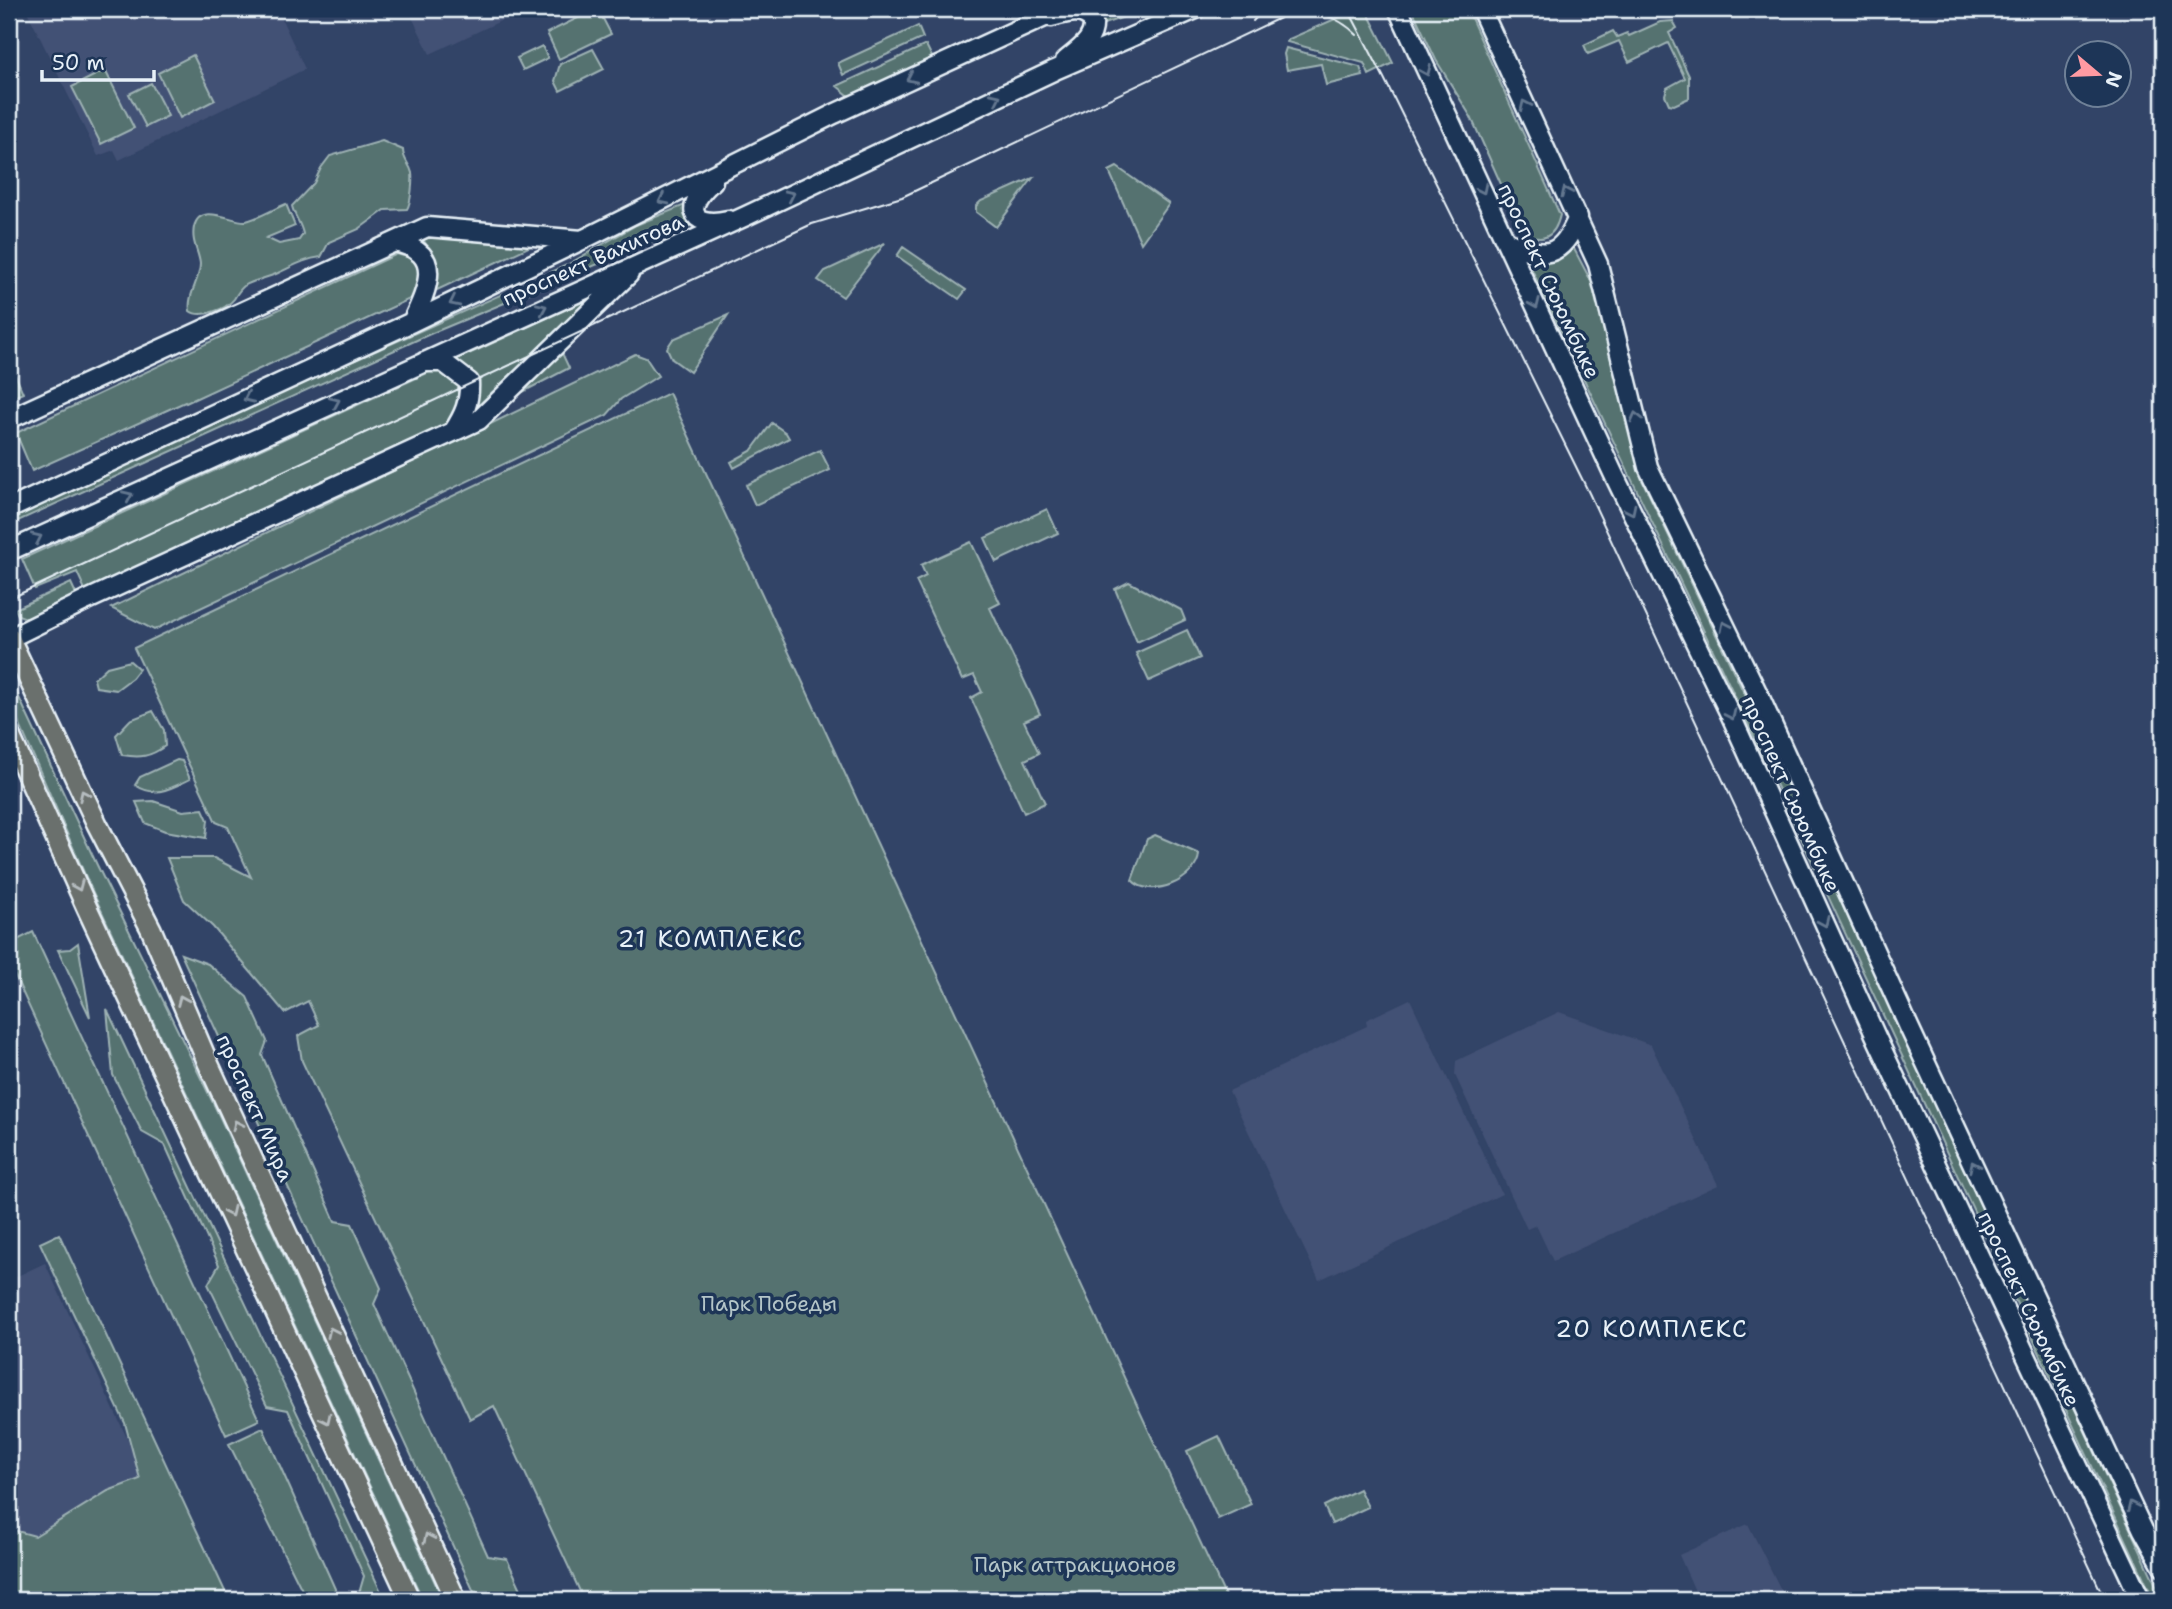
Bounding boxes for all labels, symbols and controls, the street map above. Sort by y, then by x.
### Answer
scale bar [42,38,154,82]
north arrow [2064,38,2134,108]
text: 50 m [52,49,105,77]
one-way arrow [1418,64,1432,76]
text: N [2099,68,2128,91]
one-way arrow [906,70,919,84]
one-way arrow [989,92,1001,106]
one-way arrow [1520,100,1534,112]
street label: проспект Сююмбике [1491,179,1607,383]
one-way arrow [1473,182,1487,194]
one-way arrow [1560,187,1574,199]
one-way arrow [783,189,795,203]
one-way arrow [658,192,670,206]
street label: проспект Вахитова [498,207,688,313]
one-way arrow [449,293,461,307]
one-way arrow [1527,297,1541,309]
one-way arrow [535,302,547,316]
one-way arrow [243,390,255,404]
one-way arrow [328,396,340,410]
one-way arrow [1630,411,1644,423]
one-way arrow [121,490,133,504]
one-way arrow [1623,503,1637,515]
one-way arrow [30,532,42,546]
one-way arrow [1719,621,1733,633]
street label: проспект Сююмбике [1735,691,1847,897]
one-way arrow [1722,708,1736,720]
one-way arrow [78,790,92,802]
one-way arrow [70,878,84,891]
one-way arrow [1816,915,1830,927]
district label: 21 КОМПЛЕКС [618,923,804,955]
one-way arrow [176,995,190,1007]
street label: проспект Мира [210,1030,300,1186]
one-way arrow [231,1120,245,1132]
one-way arrow [1968,1161,1982,1173]
one-way arrow [222,1205,236,1217]
street label: проспект Сююмбике [1971,1207,2087,1411]
park label: Парк Победы [701,1290,837,1318]
district label: 20 КОМПЛЕКС [1555,1313,1749,1345]
one-way arrow [326,1327,340,1339]
one-way arrow [317,1411,331,1424]
one-way arrow [2126,1501,2140,1513]
one-way arrow [422,1533,436,1545]
park label: Парк аттракционов [974,1551,1176,1579]

